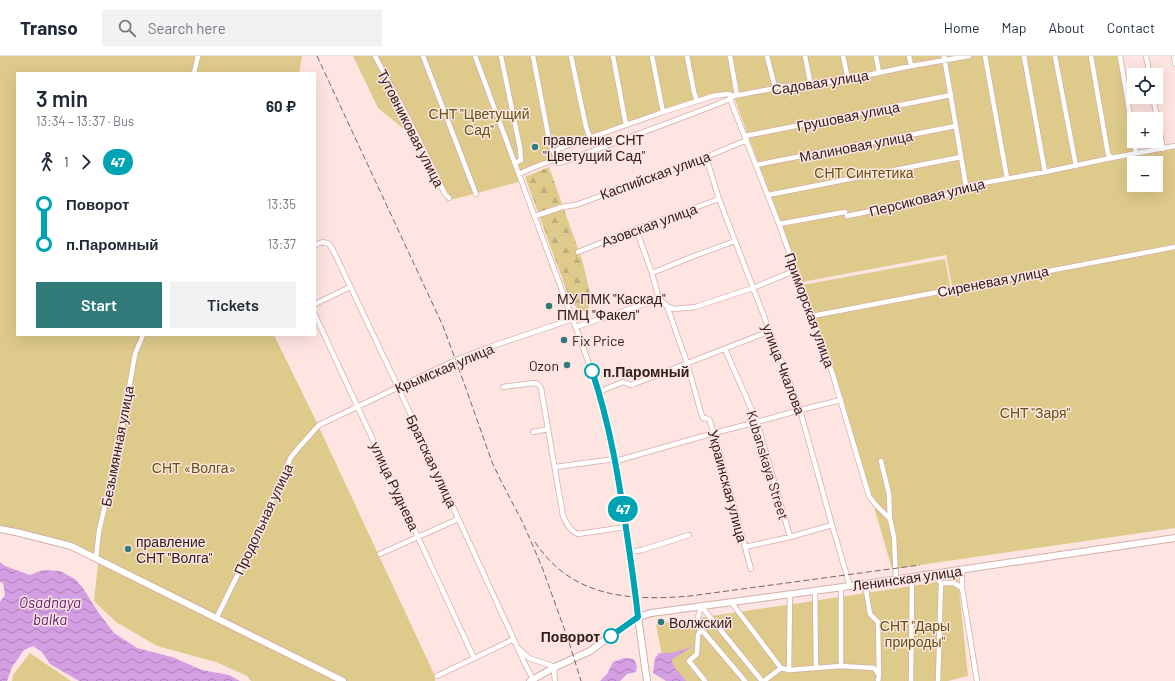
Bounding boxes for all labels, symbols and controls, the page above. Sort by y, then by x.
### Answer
search box [102,10,382,46]
text: Transo [20,16,78,39]
icon: search [116,17,138,39]
text: Search here [148,19,226,37]
text: Home [944,19,980,36]
text: Map [1002,19,1026,36]
text: About [1048,19,1085,36]
text: Contact [1107,19,1155,36]
street label: Тутовниковая улица [374,66,448,190]
street label: Садовая улица [770,66,870,98]
map controls [1127,68,1163,192]
button: locate [1127,68,1163,104]
text: 3 min [36,85,88,111]
text: 60 ₽ [266,97,296,115]
street label: Грушовая улица [795,98,901,134]
park label: СНТ "Цветущий Сад" [429,105,529,138]
button: + [1127,112,1163,148]
text: 13:34 – 13:37 · Bus [36,113,134,129]
street label: Малиновая улица [798,127,914,165]
place label: правление СНТ "Цветущий Сад" [543,131,645,164]
marker: правление СНТ "Цветущий Сад" [530,142,540,152]
street label: Каспийская улица [597,147,713,203]
icon: walk [36,151,58,173]
icon: forward [75,151,97,173]
text: 47 [111,153,125,170]
text: 1 [64,154,69,170]
button: − [1127,156,1163,192]
park label: СНТ Синтетика [814,164,914,181]
street label: Персиковая улица [867,174,987,220]
text: Поворот [66,195,129,213]
text: 13:35 [267,196,296,212]
street label: Азовская улица [599,200,699,250]
text: п.Паромный [66,235,159,253]
text: 13:37 [268,236,296,252]
street label: Приморская улица [781,250,839,370]
street label: Сиреневая улица [936,262,1050,300]
button: Start [36,282,162,328]
button: Tickets [170,282,296,328]
place label: МУ ПМК "Каскад" ПМЦ "Факел" [557,290,666,323]
marker: МУ ПМК "Каскад" ПМЦ "Факел" [544,301,554,311]
street label: улица Чкалова [759,321,809,417]
place label: Fix Price [572,332,625,349]
marker: Fix Price [559,335,569,345]
street label: Крымская улица [392,339,496,396]
place label: Ozon [529,357,559,374]
marker: Ozon [562,360,572,370]
marker: п.Паромный [584,363,600,379]
place label: п.Паромный [603,363,689,380]
street label: Безымянная улица [97,384,137,508]
park label: СНТ "Заря" [1000,404,1071,421]
street label: Kubanskaya Street [743,408,793,522]
street label: Братская улица [403,412,461,510]
street label: Украинская улица [705,428,751,544]
street label: улица Руднева [367,439,423,533]
park label: СНТ «Волга» [152,459,236,476]
street label: Продольная улица [230,460,296,577]
line badge: 47 [605,496,641,522]
text: 47 [616,500,630,517]
place label: правление СНТ "Волга" [136,533,213,566]
marker: правление СНТ "Волга" [123,544,133,554]
street label: Ленинская улица [851,562,963,594]
water label: Osadnaya balka [19,593,81,628]
place label: Волжский [669,614,732,631]
marker: Волжский [656,617,666,627]
park label: СНТ "Дары природы" [880,617,950,650]
place label: Поворот [541,628,600,645]
marker: Поворот [603,628,619,644]

